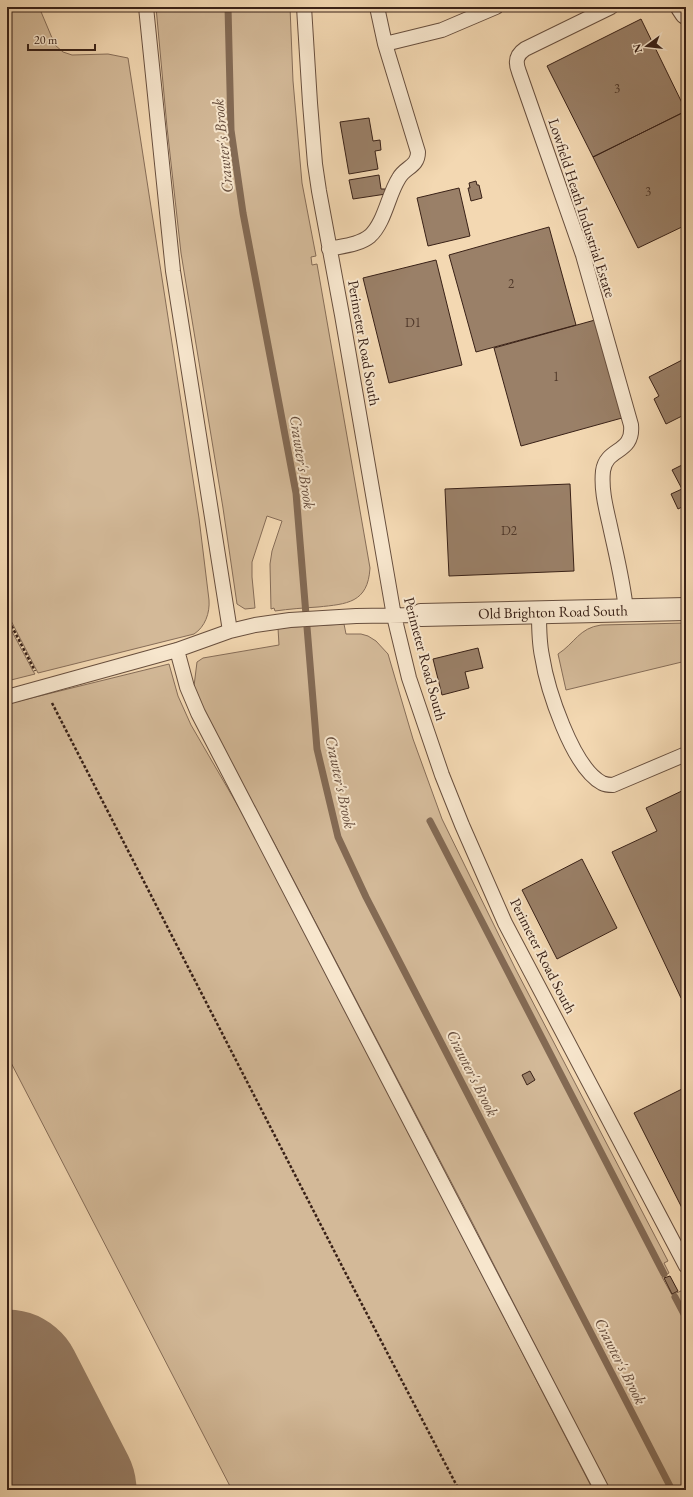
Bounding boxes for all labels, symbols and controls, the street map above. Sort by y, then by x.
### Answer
scale bar [28,26,95,52]
north arrow [627,26,667,66]
text: 20 m [34,32,58,48]
text: N [629,42,645,55]
house number: 3 [614,80,620,97]
water label: Crawter's Brook [207,97,238,194]
street label: Lowfield Heath Industrial Estate [544,116,621,300]
house number: 3 [645,183,651,200]
house number: 2 [508,275,515,292]
street label: Perimeter Road South [344,279,385,408]
house number: D1 [405,314,421,331]
house number: 1 [553,368,559,385]
water label: Crawter's Brook [285,414,320,511]
house number: D2 [501,522,518,539]
street label: Perimeter Road South [400,595,451,723]
street label: Old Brighton Road South [478,600,628,623]
water label: Crawter's Brook [320,734,361,831]
street label: Perimeter Road South [506,895,581,1017]
water label: Crawter's Brook [442,1026,504,1121]
water label: Crawter's Brook [590,1314,652,1409]

